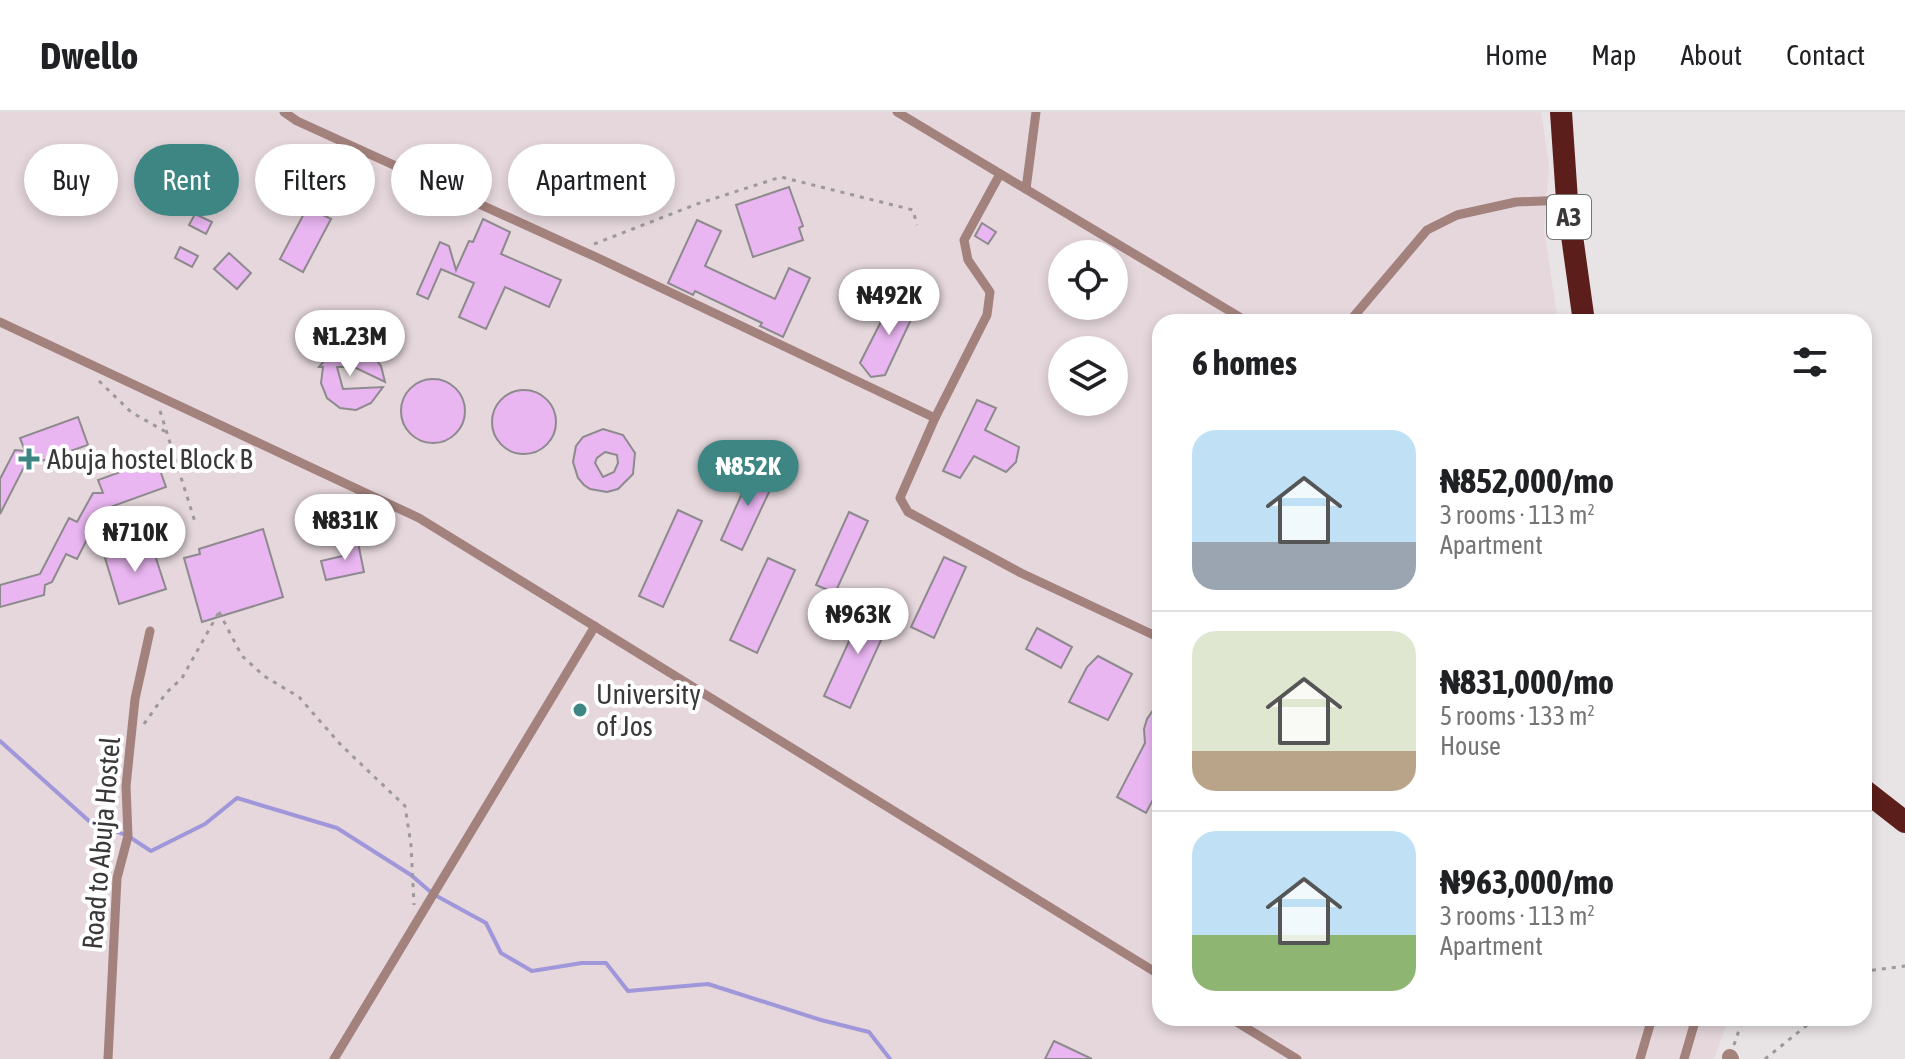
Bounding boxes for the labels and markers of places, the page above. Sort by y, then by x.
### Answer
pin: ₦492K [833,269,945,337]
pin: ₦1.23M [285,310,415,378]
pin: ₦852K [692,440,804,508]
place label: Abuja hostel Block B [47,443,253,475]
marker: Abuja hostel Block B [18,448,40,470]
pin: ₦831K [289,494,401,562]
pin: ₦710K [79,506,191,574]
pin: ₦963K [802,588,914,656]
place label: University of Jos [596,678,701,742]
marker: University of Jos [571,701,589,719]

